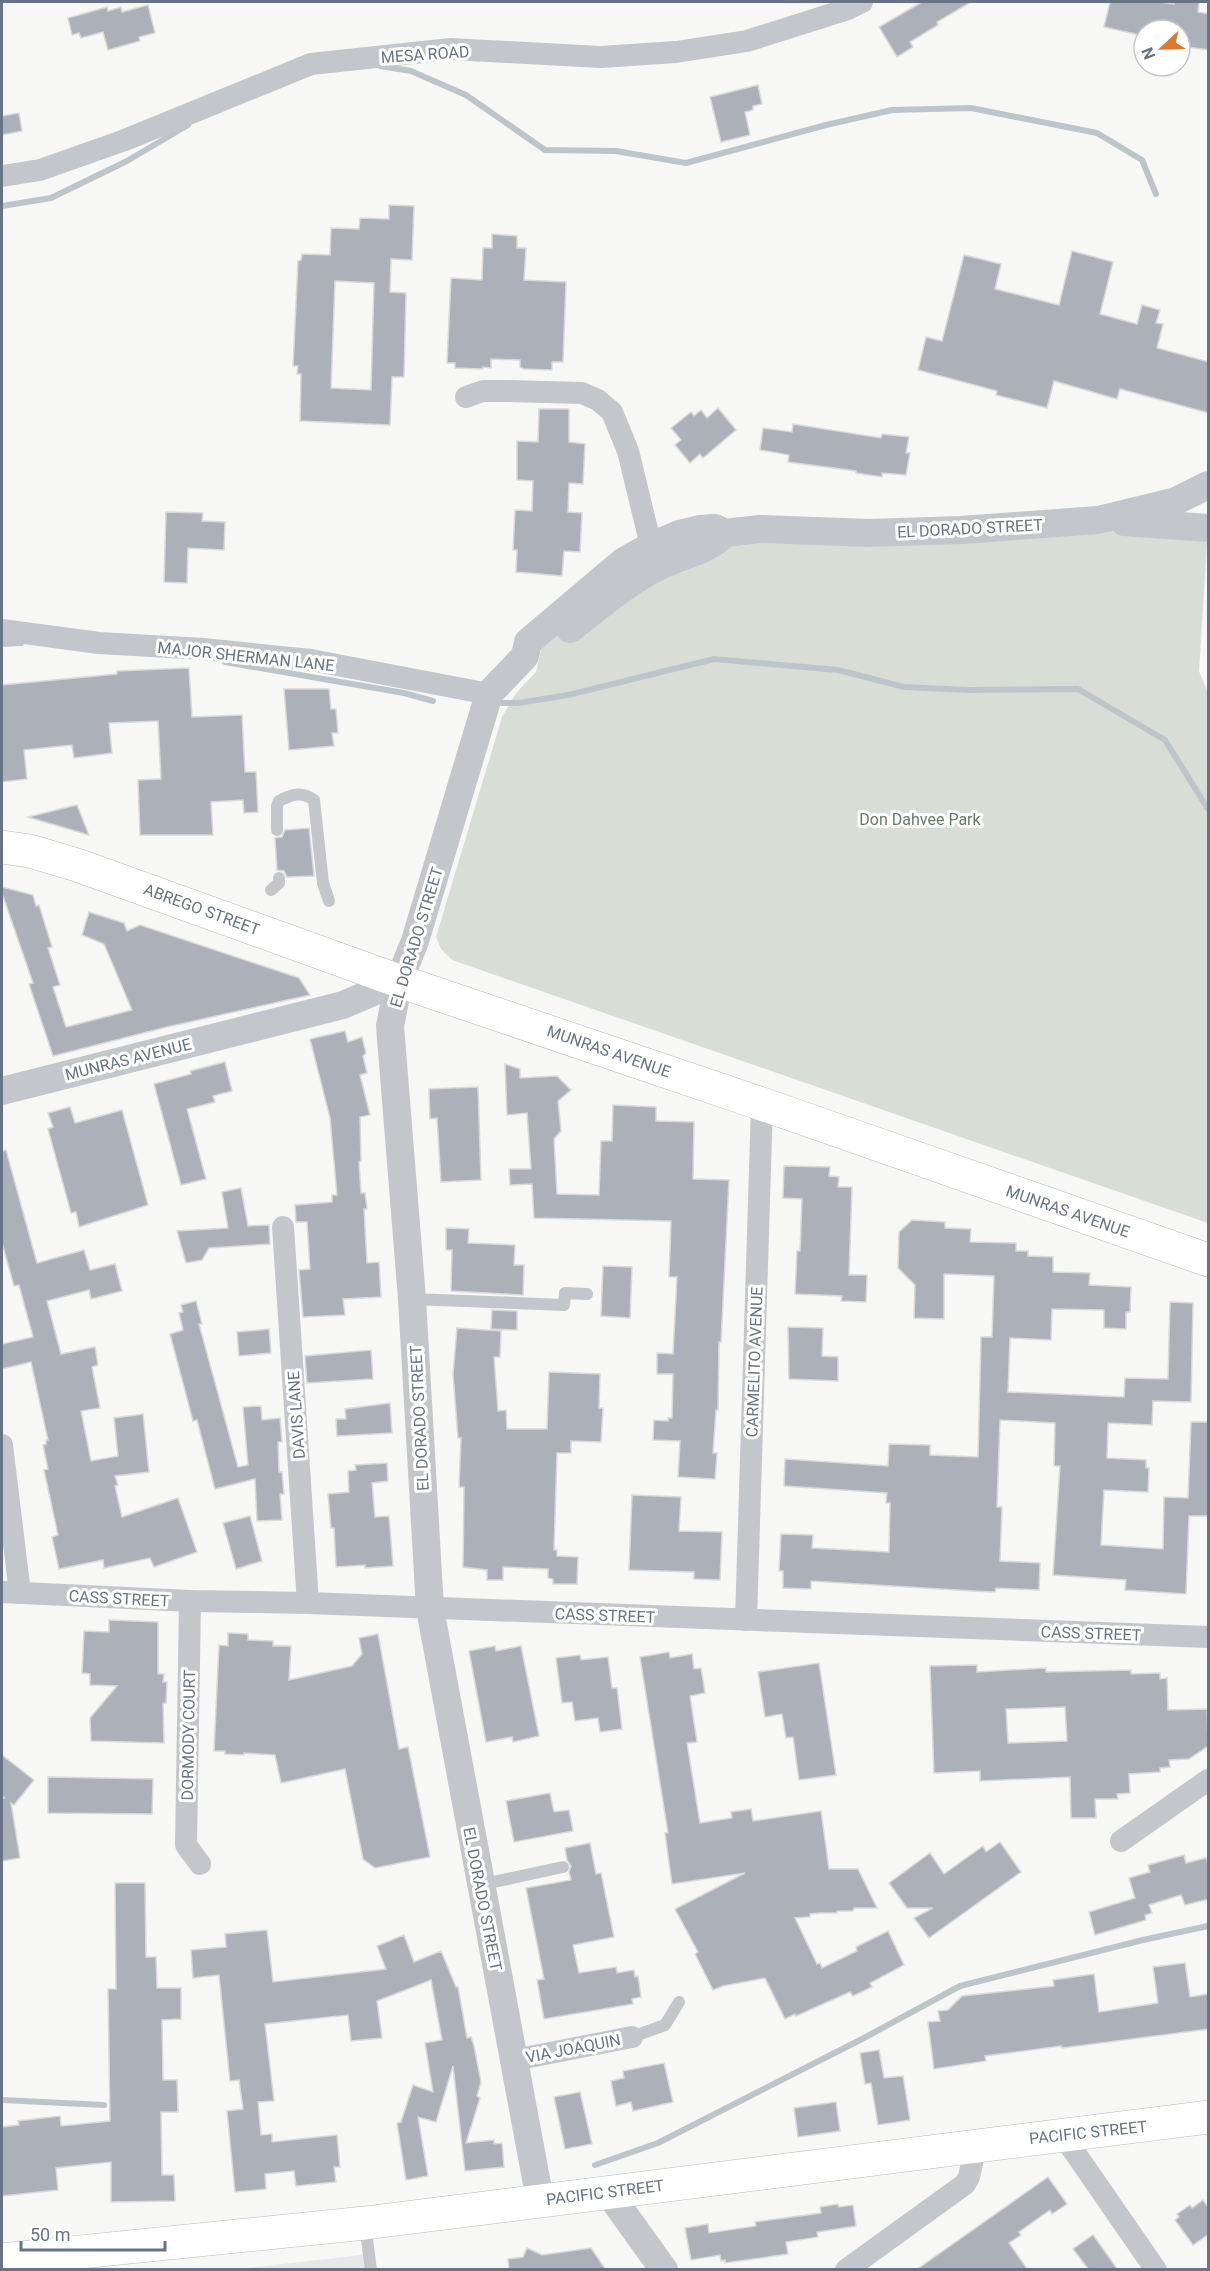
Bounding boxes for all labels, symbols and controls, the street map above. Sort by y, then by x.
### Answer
north arrow [1132,18,1192,78]
street label: MESA ROAD [380,42,470,67]
text: N [1138,45,1159,62]
street label: EL DORADO STREET [897,515,1044,542]
street label: MAJOR SHERMAN LANE [157,638,335,675]
park label: Don Dahvee Park [859,810,982,829]
street label: EL DORADO STREET [386,864,447,1010]
street label: ABREGO STREET [141,880,263,939]
street label: MUNRAS AVENUE [545,1021,673,1082]
street label: MUNRAS AVENUE [63,1035,193,1084]
street label: MUNRAS AVENUE [1004,1181,1132,1242]
street label: CARMELITO AVENUE [742,1286,767,1438]
street label: EL DORADO STREET [406,1344,433,1491]
street label: DAVIS LANE [284,1371,309,1459]
street label: CASS STREET [68,1586,170,1611]
street label: CASS STREET [554,1604,656,1627]
street label: CASS STREET [1040,1622,1142,1645]
street label: DORMODY COURT [178,1669,199,1801]
street label: EL DORADO STREET [459,1826,506,1973]
street label: VIA JOAQUIN [524,2030,622,2067]
street label: PACIFIC STREET [1028,2117,1148,2148]
street label: PACIFIC STREET [545,2176,665,2209]
scale bar [21,2214,165,2252]
text: 50 m [30,2224,70,2245]

